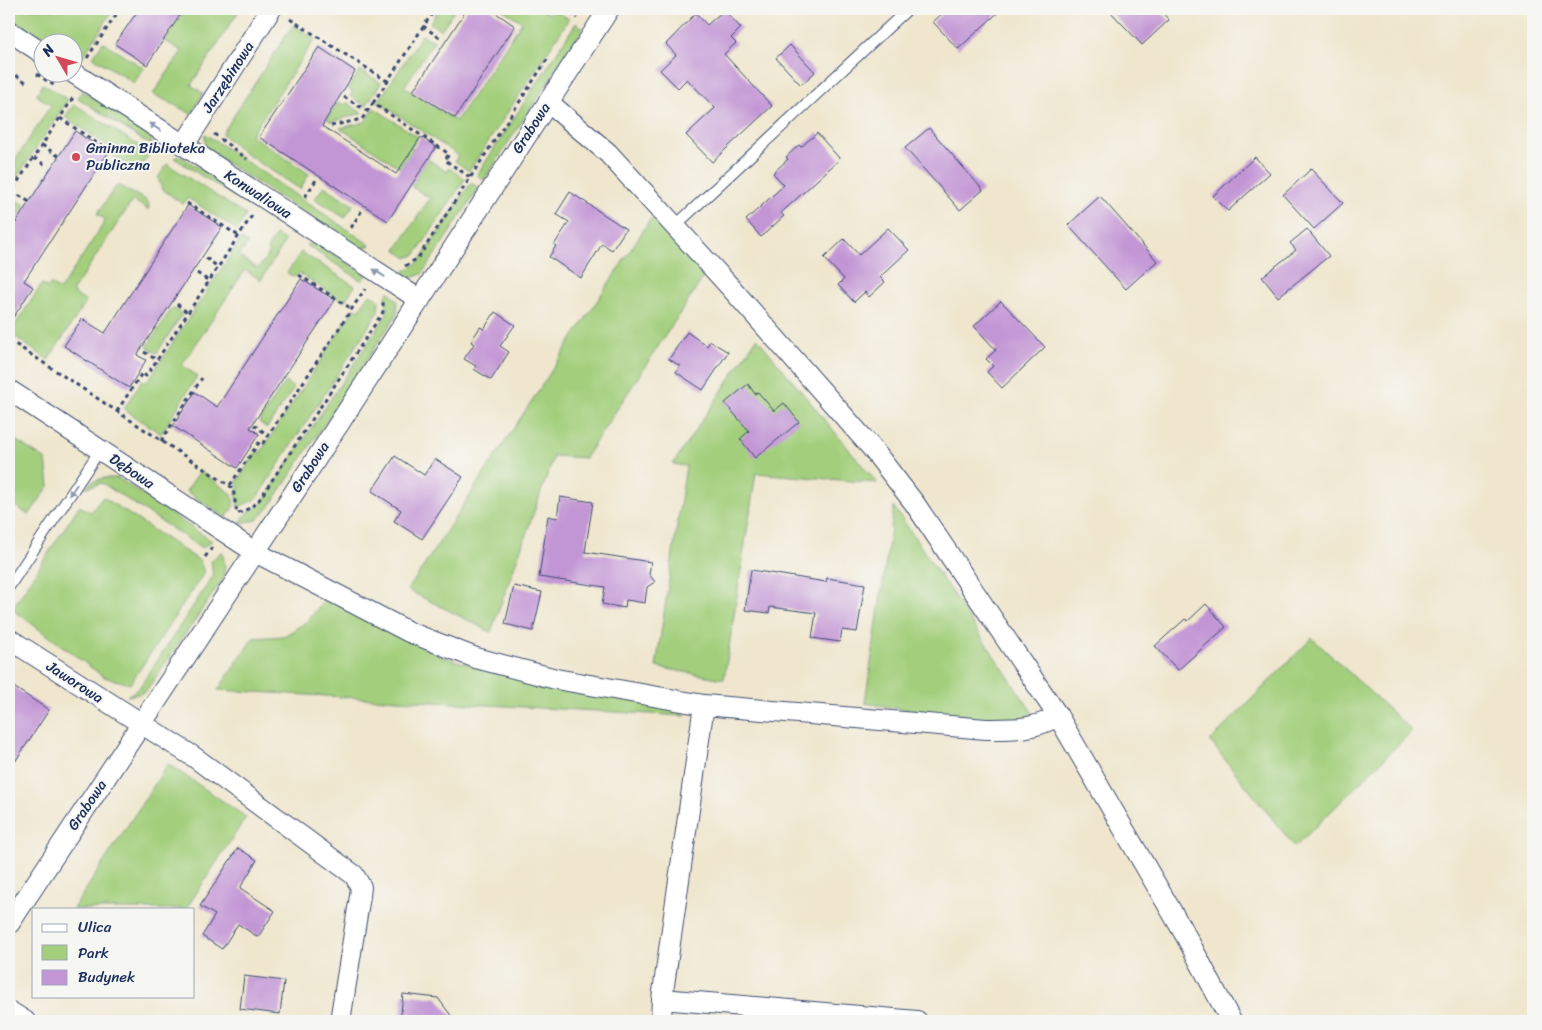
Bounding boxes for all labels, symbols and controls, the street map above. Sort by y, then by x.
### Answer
north arrow [32,32,82,82]
street label: Jarzębinowa [194,36,261,119]
text: N [35,39,61,63]
street label: Grabowa [505,97,558,159]
one-way arrow [148,122,162,131]
place label: Gminna Biblioteka Publiczna [86,135,206,178]
marker: Gminna Biblioteka Publiczna [70,151,82,163]
street label: Konwaliowa [219,162,298,226]
one-way arrow [372,268,386,278]
street label: Grabowa [284,436,337,498]
street label: Dębowa [104,446,161,496]
one-way arrow [68,483,77,497]
street label: Jaworowa [40,653,109,711]
street label: Grabowa [60,774,114,836]
legend [32,908,195,998]
text: Ulica [78,914,112,940]
text: Park [78,940,109,966]
text: Budynek [78,964,136,990]

